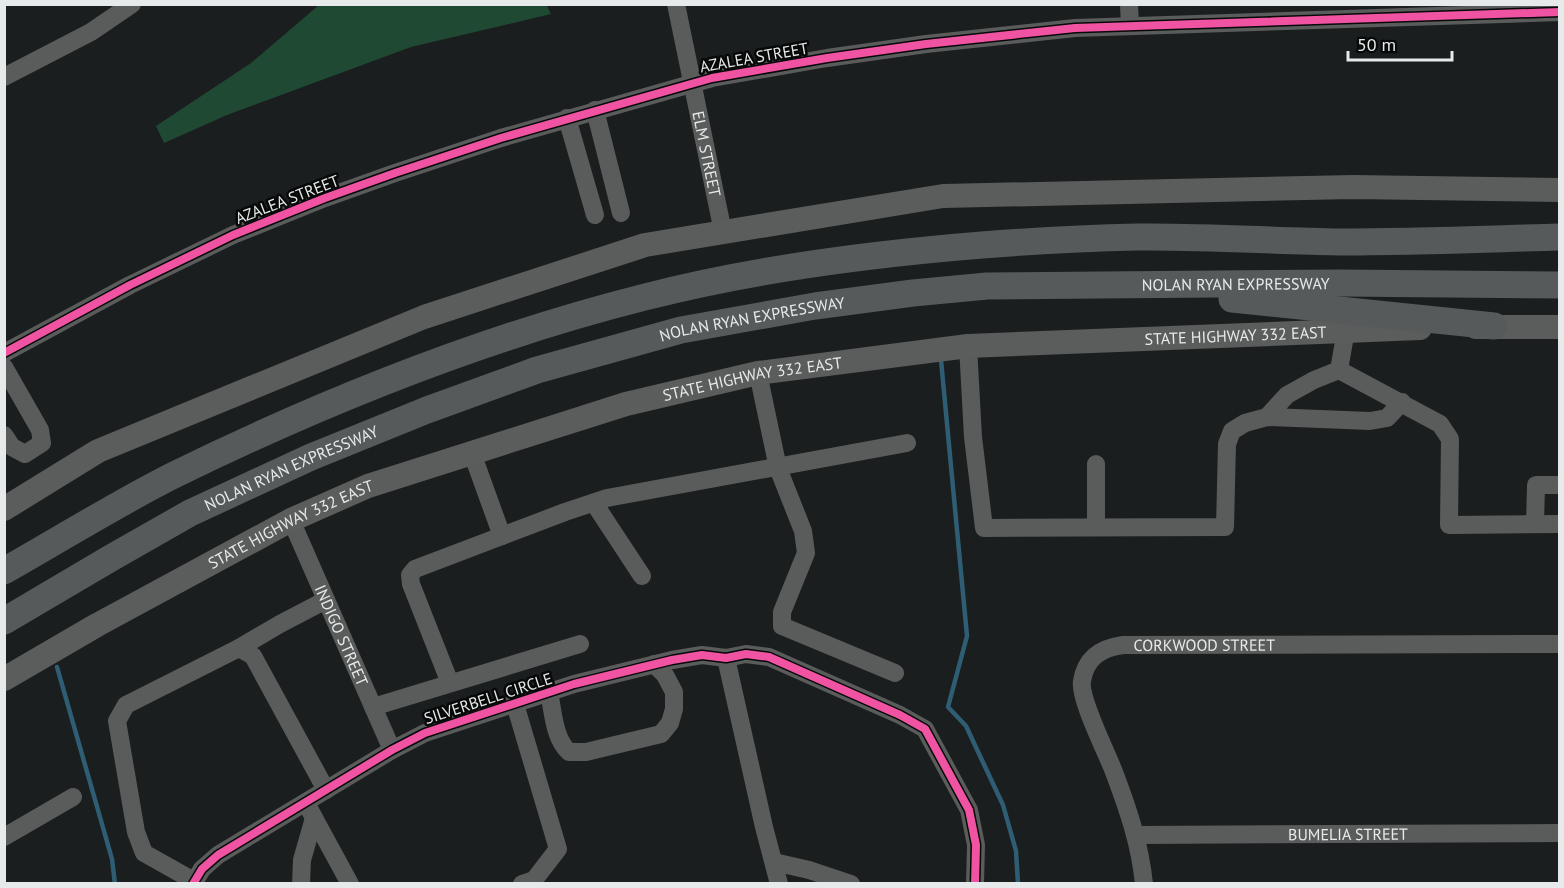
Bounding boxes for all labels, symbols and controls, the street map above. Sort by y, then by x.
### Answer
scale bar [1348,24,1452,62]
text: 50 m [1357,33,1396,56]
street label: AZALEA STREET [698,38,810,76]
street label: ELM STREET [688,109,725,198]
street label: AZALEA STREET [232,170,342,228]
street label: NOLAN RYAN EXPRESSWAY [1142,273,1330,295]
street label: NOLAN RYAN EXPRESSWAY [657,292,846,346]
street label: STATE HIGHWAY 332 EAST [1144,322,1327,349]
street label: STATE HIGHWAY 332 EAST [661,352,843,405]
street label: NOLAN RYAN EXPRESSWAY [201,421,381,515]
street label: STATE HIGHWAY 332 EAST [204,475,376,573]
street label: INDIGO STREET [311,582,373,689]
street label: CORKWOOD STREET [1133,635,1275,655]
street label: SILVERBELL CIRCLE [421,668,555,728]
street label: BUMELIA STREET [1288,824,1408,844]

